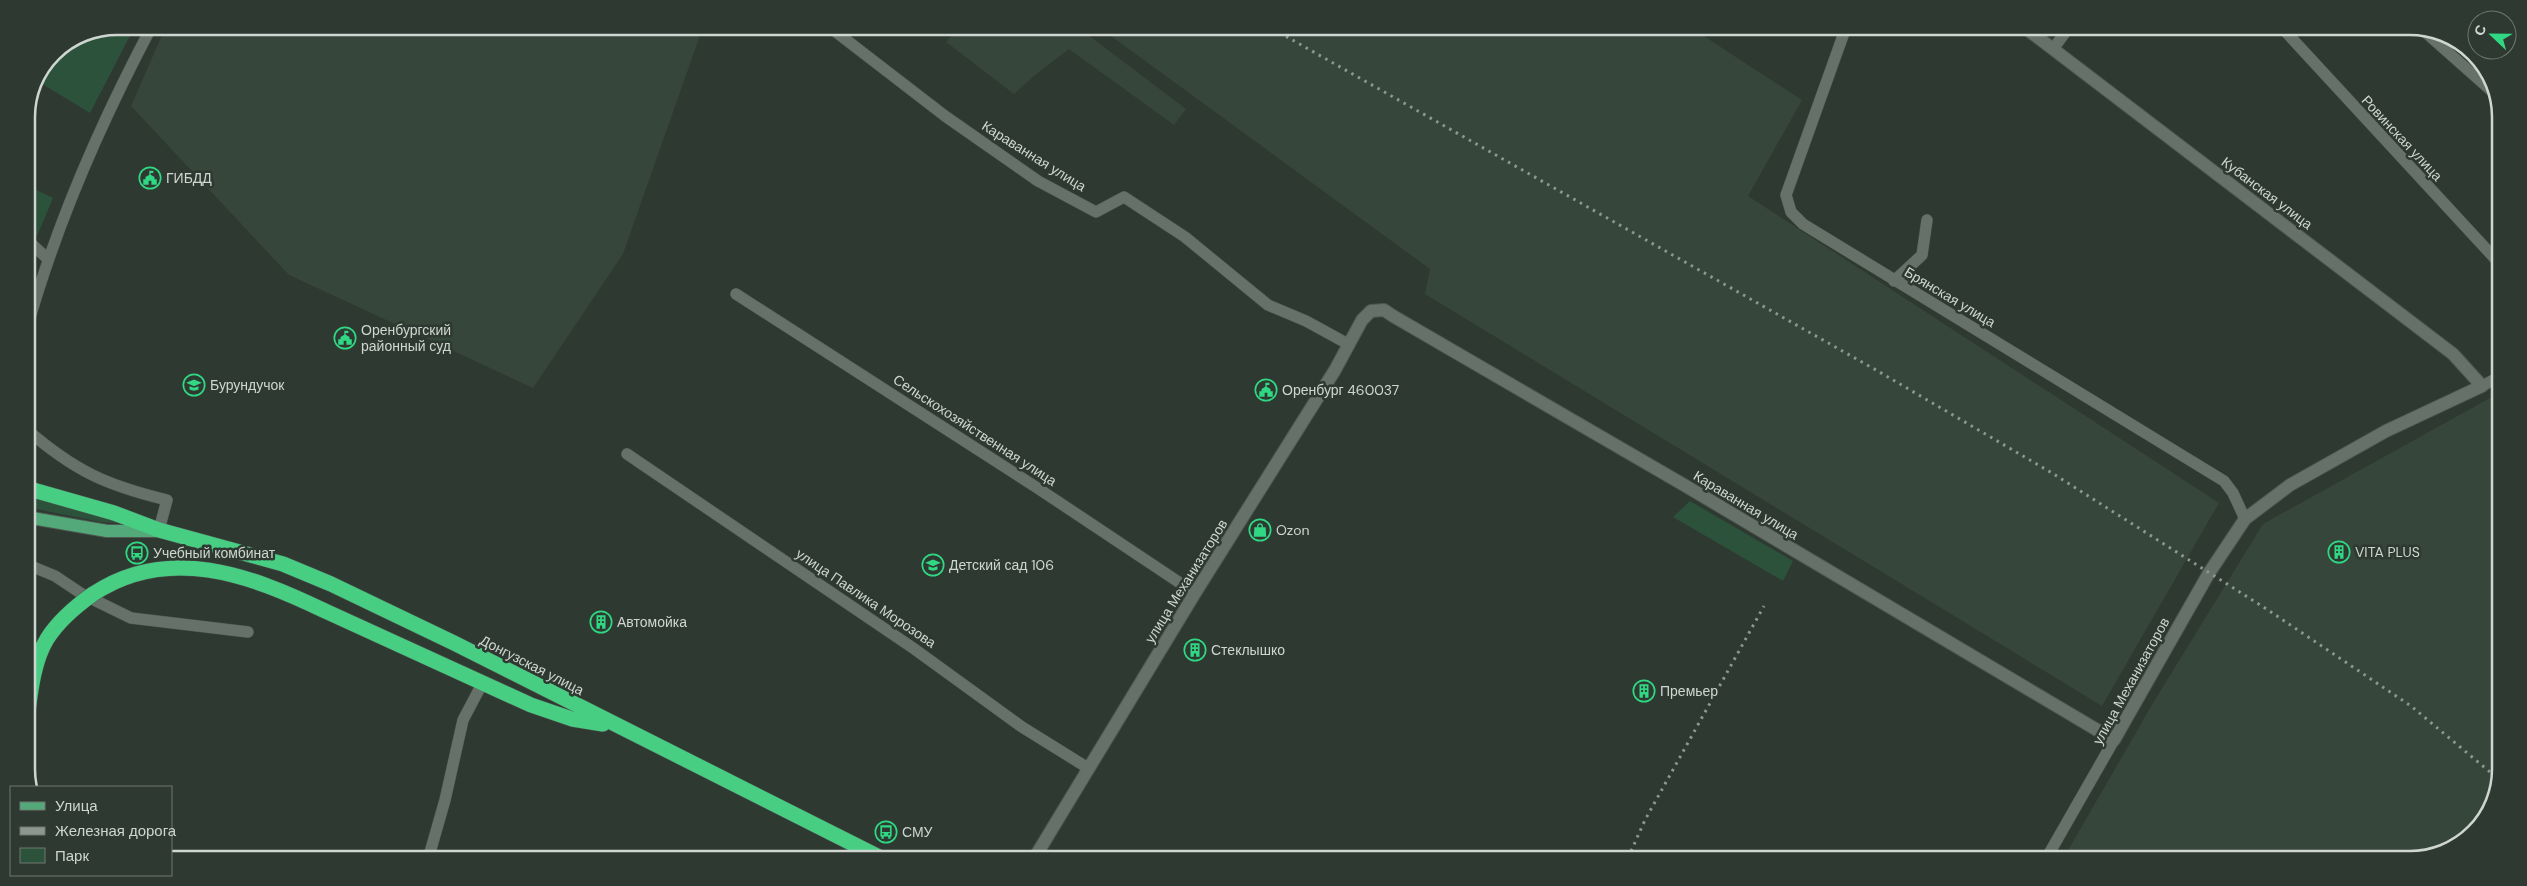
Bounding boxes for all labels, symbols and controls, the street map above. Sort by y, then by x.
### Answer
north arrow [2467,10,2517,60]
text: С [2470,22,2490,38]
street label: Ровинская улица [2358,91,2446,185]
street label: Караванная улица [979,117,1090,195]
street label: Кубанская улица [2218,153,2316,233]
public building icon: ГИБДД [138,166,162,190]
place label: ГИБДД [166,169,212,187]
street label: Брянская улица [1901,263,1999,331]
place label: Оренбургский районный суд [361,321,451,355]
public building icon: Оренбургский районный суд [333,326,357,350]
street label: Сельскохозяйственная улица [890,370,1060,490]
school or university icon: Бурундучок [182,373,206,397]
place label: Бурундучок [210,376,285,394]
public building icon: Оренбург 460037 [1254,378,1278,402]
place label: Оренбург 460037 [1282,381,1399,399]
street label: Караванная улица [1690,466,1802,544]
street label: улица Механизаторов [1141,516,1231,646]
shop icon: Ozon [1248,518,1272,542]
place label: Ozon [1276,521,1310,539]
building icon: VITA PLUS [2327,540,2351,564]
bus stop icon: Учебный комбинат [125,541,149,565]
place label: VITA PLUS [2355,543,2420,561]
place label: Учебный комбинат [153,544,276,562]
street label: улица Павлика Морозова [792,544,940,652]
school or university icon: Детский сад 106 [921,553,945,577]
place label: Детский сад 106 [949,556,1054,574]
building icon: Автомойка [589,610,613,634]
place label: Автомойка [617,613,687,631]
street label: улица Механизаторов [2089,614,2173,748]
street label: Донгузская улица [477,631,587,699]
building icon: Стеклышко [1183,638,1207,662]
place label: Стеклышко [1211,641,1285,659]
building icon: Премьер [1632,679,1656,703]
place label: Премьер [1660,682,1718,700]
legend [10,786,172,876]
text: Улица [55,796,98,816]
bus stop icon: СМУ [874,820,898,844]
text: Железная дорога [55,821,177,841]
place label: СМУ [902,823,933,841]
text: Парк [55,846,89,866]

